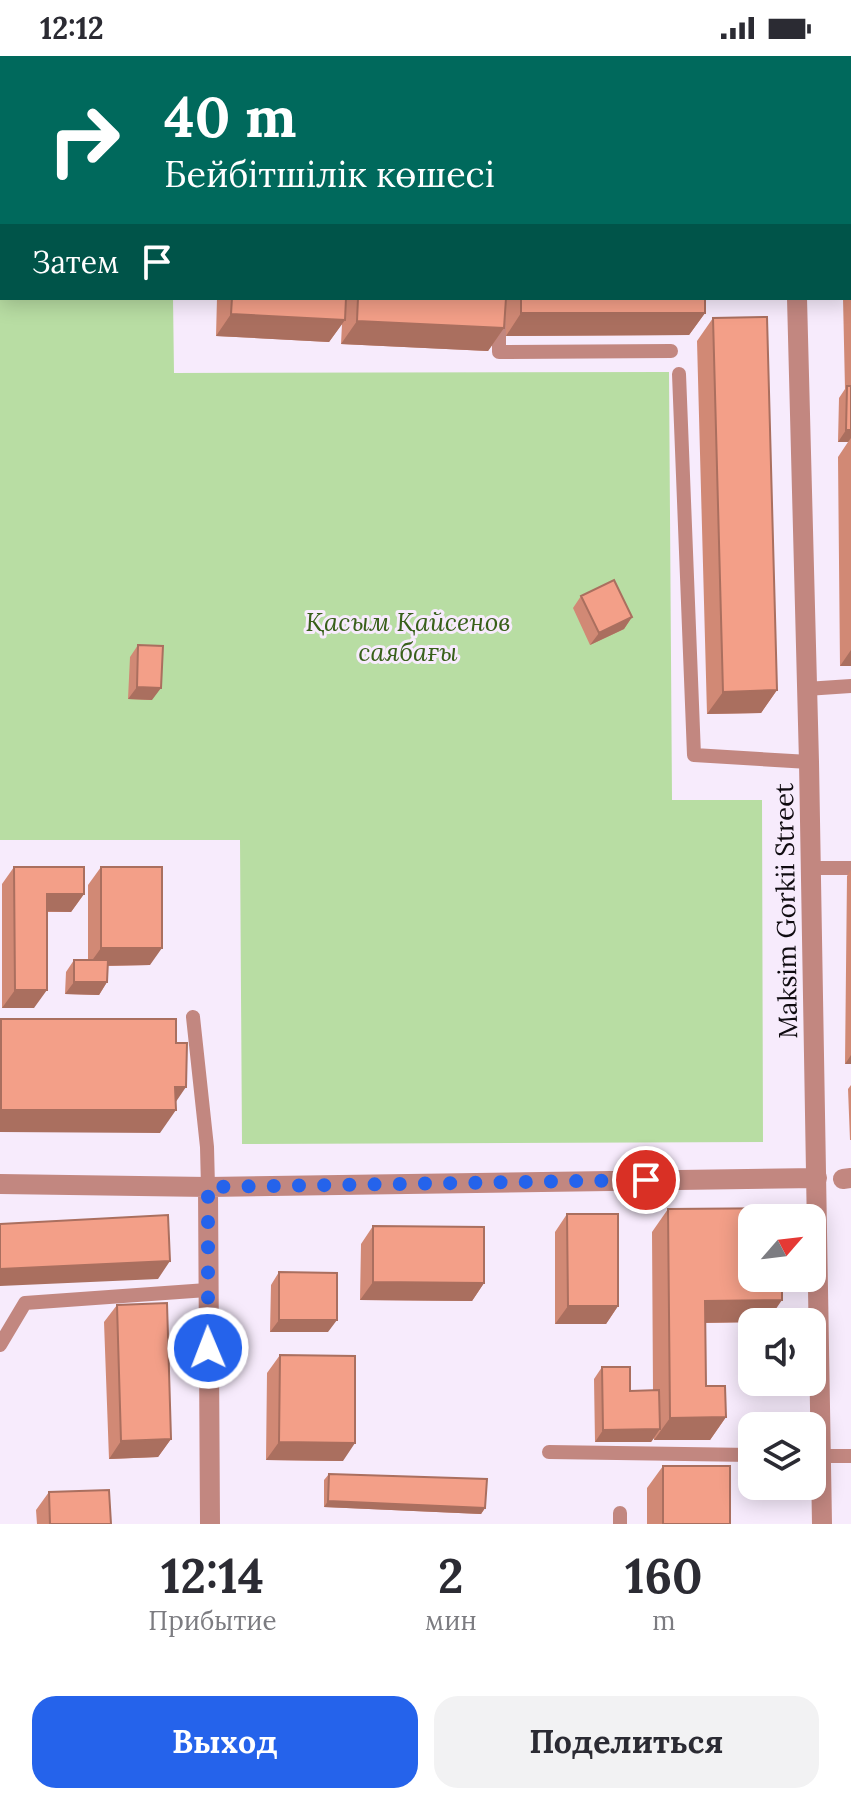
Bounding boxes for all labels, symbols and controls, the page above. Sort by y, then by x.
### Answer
text: 12:12 [40,9,104,47]
text: 40 m [164,81,297,152]
icon: right [32,88,136,192]
text: Бейбітшілік көшесі [164,151,495,197]
icon: arrive [135,240,179,284]
text: Затем [32,243,119,281]
park label: Қасым Қайсенов саябағы [306,605,510,668]
street label: Maksim Gorkii Street [767,783,804,1039]
pin [612,1146,680,1214]
icon: arrive [624,1158,668,1202]
north arrow [738,1204,826,1292]
map controls [738,1204,826,1500]
position arrow [166,1306,250,1390]
button: sound [738,1308,826,1396]
button: layers [738,1412,826,1500]
text: 12:14 [161,1545,264,1606]
text: 2 [438,1545,464,1606]
text: 160 [625,1545,703,1606]
text: Прибытие [148,1604,277,1637]
text: мин [425,1604,477,1637]
text: m [652,1604,675,1637]
button: Выход [32,1696,418,1788]
button: Поделиться [434,1696,819,1788]

